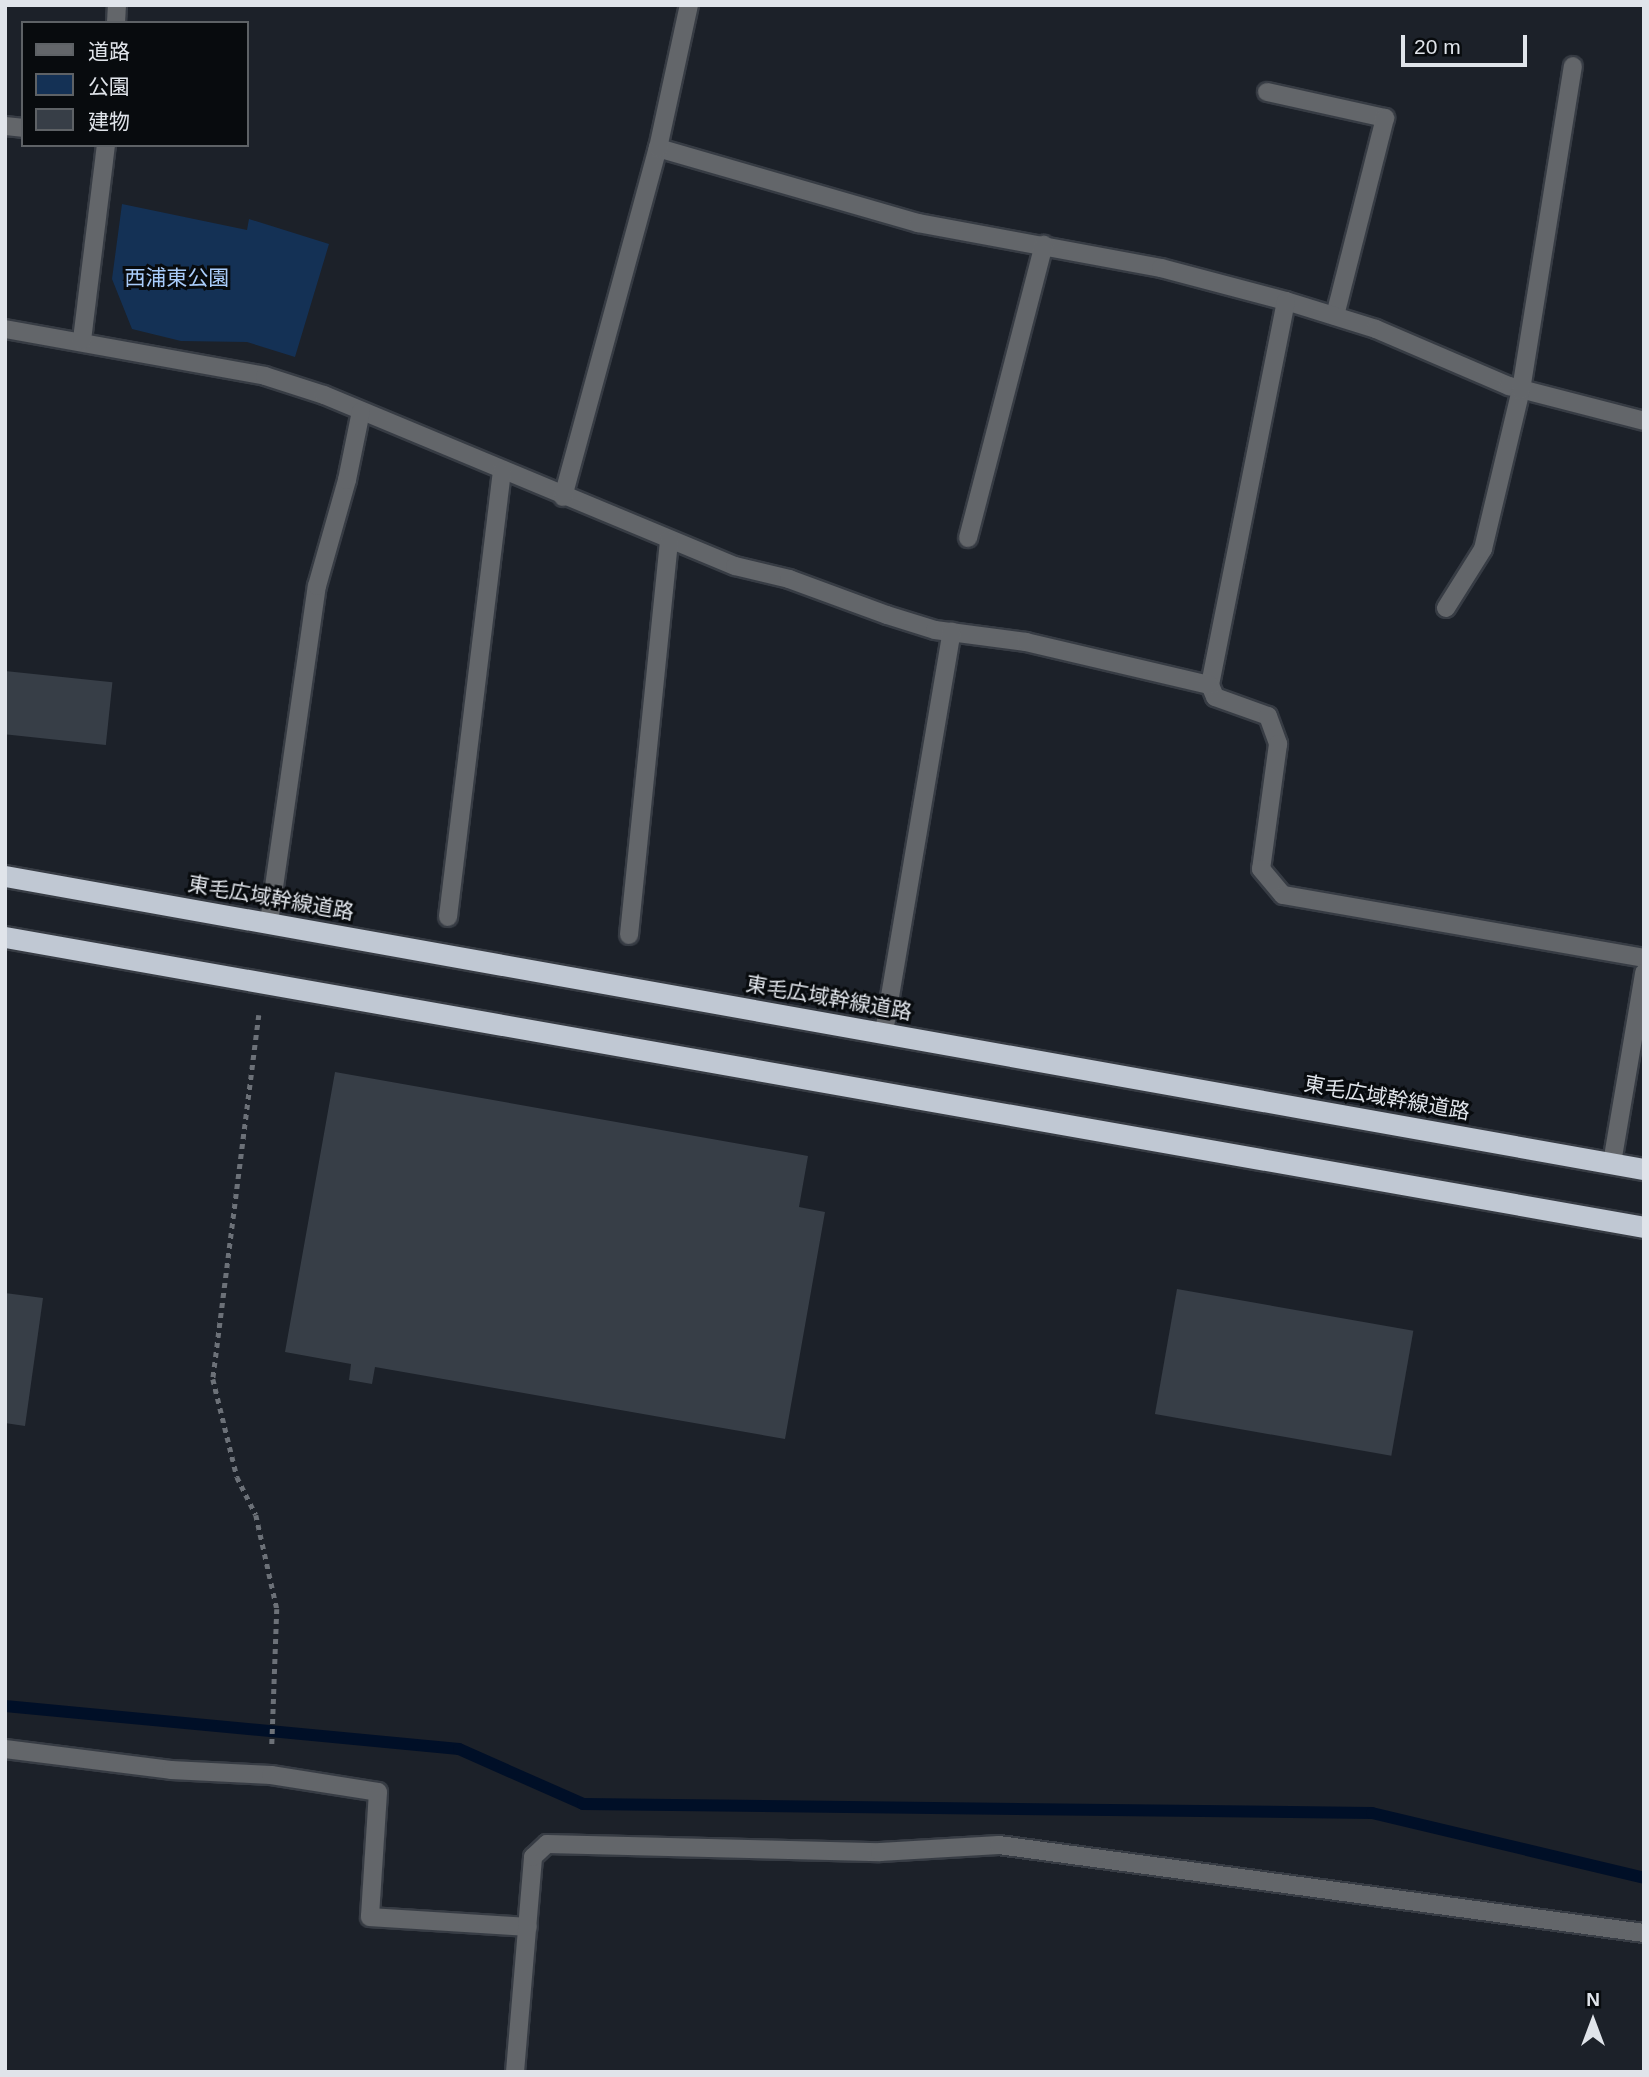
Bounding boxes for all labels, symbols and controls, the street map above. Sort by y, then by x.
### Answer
legend [21,21,248,147]
scale bar [1404,21,1530,65]
text: 20 m [1414,35,1461,58]
text: 道路 [88,40,130,63]
text: 公園 [88,75,130,98]
text: 建物 [88,110,130,133]
park label: 西浦東公園 [125,265,229,291]
street label: 東毛広域幹線道路 [186,871,356,925]
street label: 東毛広域幹線道路 [744,971,914,1025]
street label: 東毛広域幹線道路 [1302,1071,1472,1125]
north arrow [1558,1986,1628,2056]
text: N [1586,1989,1600,2010]

